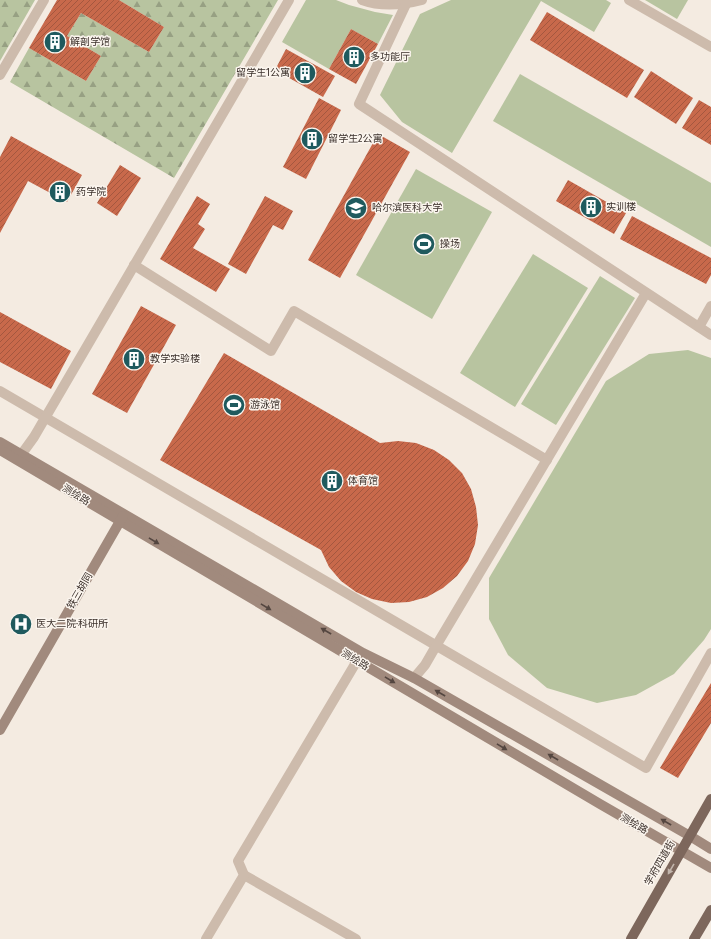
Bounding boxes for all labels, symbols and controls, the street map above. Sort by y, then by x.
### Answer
building icon: 解剖学馆 [42,29,68,55]
place label: 解剖学馆 [70,36,110,48]
building icon: 多功能厅 [341,44,367,70]
place label: 多功能厅 [370,51,410,63]
building icon: 留学生1公寓 [292,60,318,86]
place label: 留学生1公寓 [236,67,290,79]
building icon: 留学生2公寓 [299,126,325,152]
place label: 留学生2公寓 [328,133,382,145]
building icon: 药学院 [47,179,73,205]
place label: 药学院 [76,186,106,198]
building icon: 实训楼 [578,194,604,220]
school or university icon: 哈尔滨医科大学 [343,195,369,221]
place label: 实训楼 [606,201,636,213]
place label: 哈尔滨医科大学 [372,202,442,214]
sports icon: 操场 [411,231,437,257]
place label: 操场 [440,238,460,250]
building icon: 教学实验楼 [121,346,147,372]
place label: 教学实验楼 [150,353,200,365]
sports icon: 游泳馆 [221,392,247,418]
place label: 游泳馆 [250,399,280,411]
building icon: 体育馆 [319,468,345,494]
place label: 体育馆 [348,475,378,487]
street label: 测绘路 [60,482,92,508]
one-way arrow [148,538,160,545]
street label: 铁三胡同 [65,571,95,611]
one-way arrow [260,604,272,611]
hospital icon: 医大二院·科研所 [8,611,34,637]
place label: 医大二院·科研所 [36,618,108,630]
one-way arrow [320,628,331,635]
street label: 测绘路 [339,647,371,673]
one-way arrow [384,677,396,684]
one-way arrow [434,689,446,696]
one-way arrow [496,743,508,750]
one-way arrow [547,754,559,761]
street label: 测绘路 [618,811,650,837]
one-way arrow [660,818,672,825]
street label: 学府四道街 [642,838,678,888]
one-way arrow [667,864,674,875]

